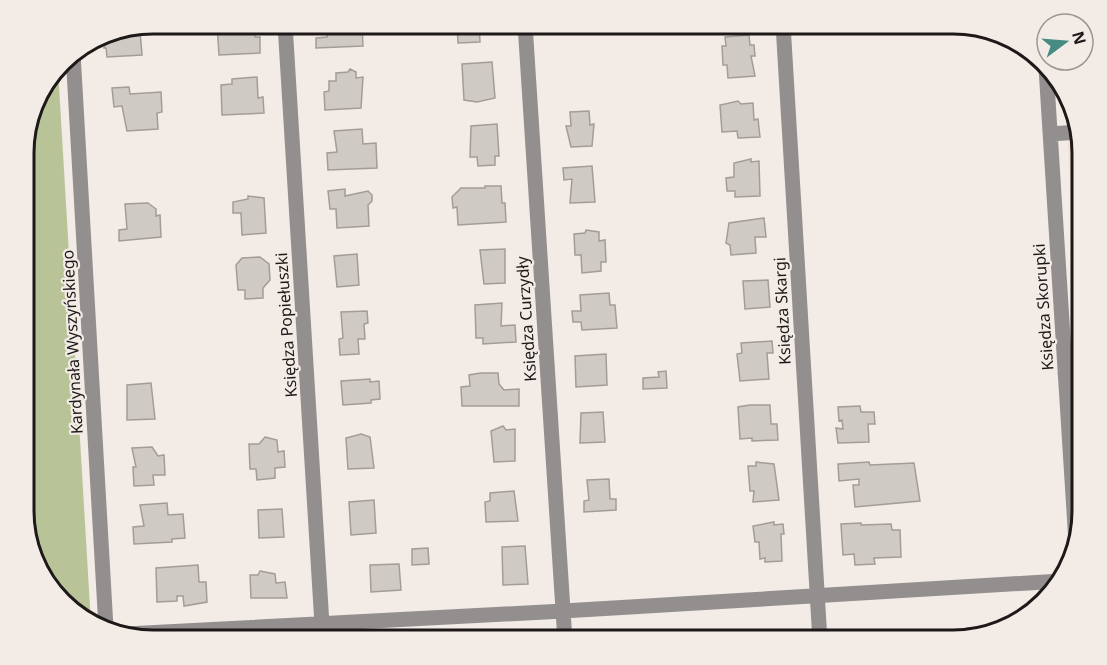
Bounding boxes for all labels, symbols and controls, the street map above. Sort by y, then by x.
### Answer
north arrow [1035,12,1095,72]
text: N [1067,29,1092,47]
street label: Księdza Skorupki [1028,243,1058,371]
street label: Kardynała Wyszyńskiego [56,249,88,435]
street label: Księdza Popiełuszki [270,252,302,398]
street label: Księdza Curzydły [511,255,541,382]
street label: Księdza Skargi [768,257,796,365]

